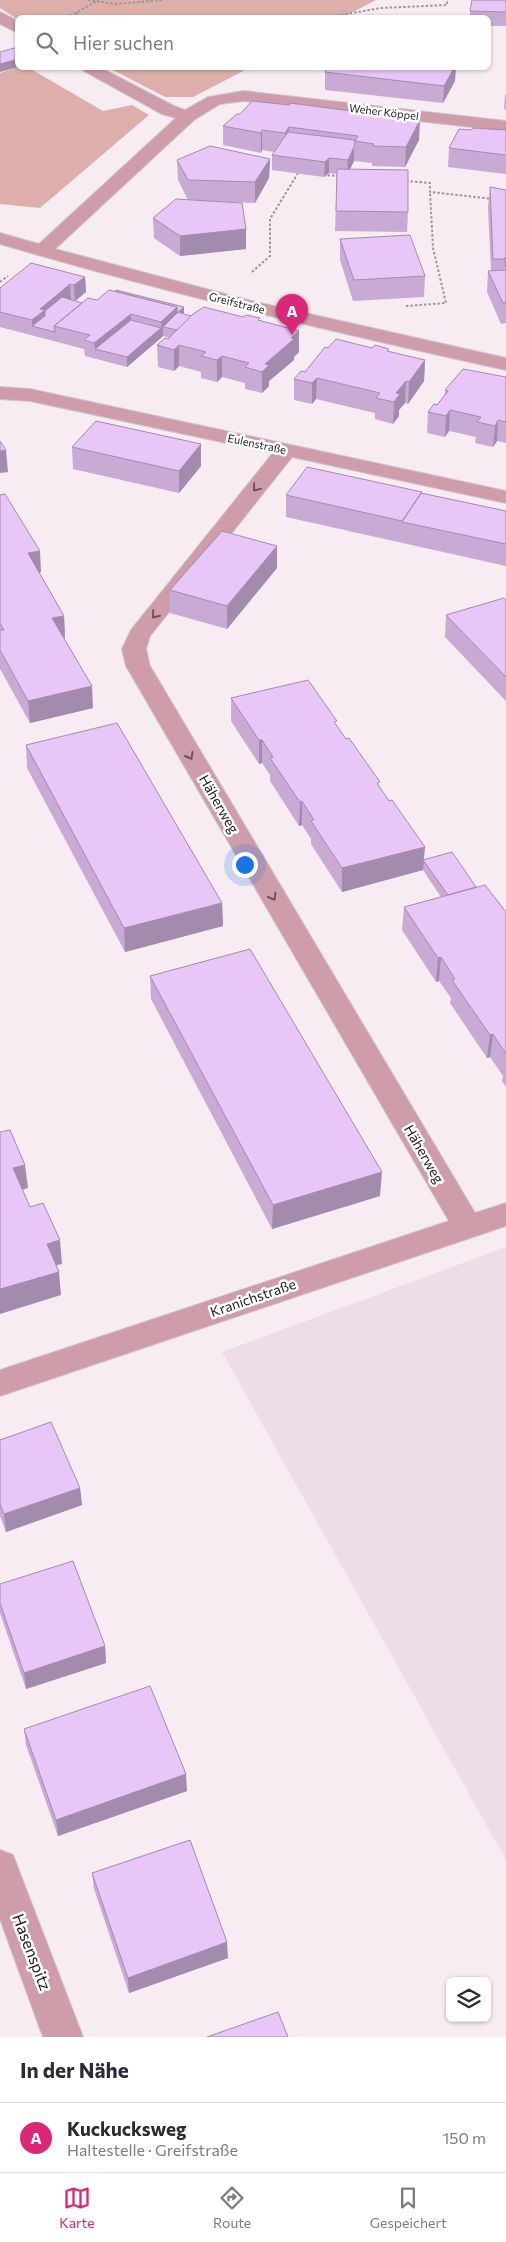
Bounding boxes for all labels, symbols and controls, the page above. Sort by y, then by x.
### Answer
search box [15,15,491,70]
icon: search [33,29,61,57]
text: Hier suchen [73,31,174,54]
street label: Weher Köppel [349,101,420,122]
street label: Greifstraße [208,289,267,316]
pin: A [276,294,308,335]
street label: Eulenstraße [227,431,288,456]
one-way arrow [254,482,262,491]
one-way arrow [153,609,161,618]
one-way arrow [184,751,194,760]
street label: Häherweg [196,771,243,836]
your location [232,852,258,878]
one-way arrow [266,891,276,900]
street label: Häherweg [401,1121,448,1186]
street label: Kranichstraße [208,1275,298,1320]
street label: Hasenspitz [9,1911,56,1993]
map controls [446,1977,491,2022]
button: layers [446,1977,491,2022]
text: In der Nähe [20,2057,129,2082]
text: Kuckucksweg [67,2117,186,2140]
text: A [30,2128,42,2147]
text: 150 m [443,2128,486,2147]
text: Haltestelle · Greifstraße [67,2140,238,2159]
tab: Karte [59,2184,95,2231]
tab: Route [213,2184,251,2231]
tab: Gespeichert [370,2184,447,2231]

